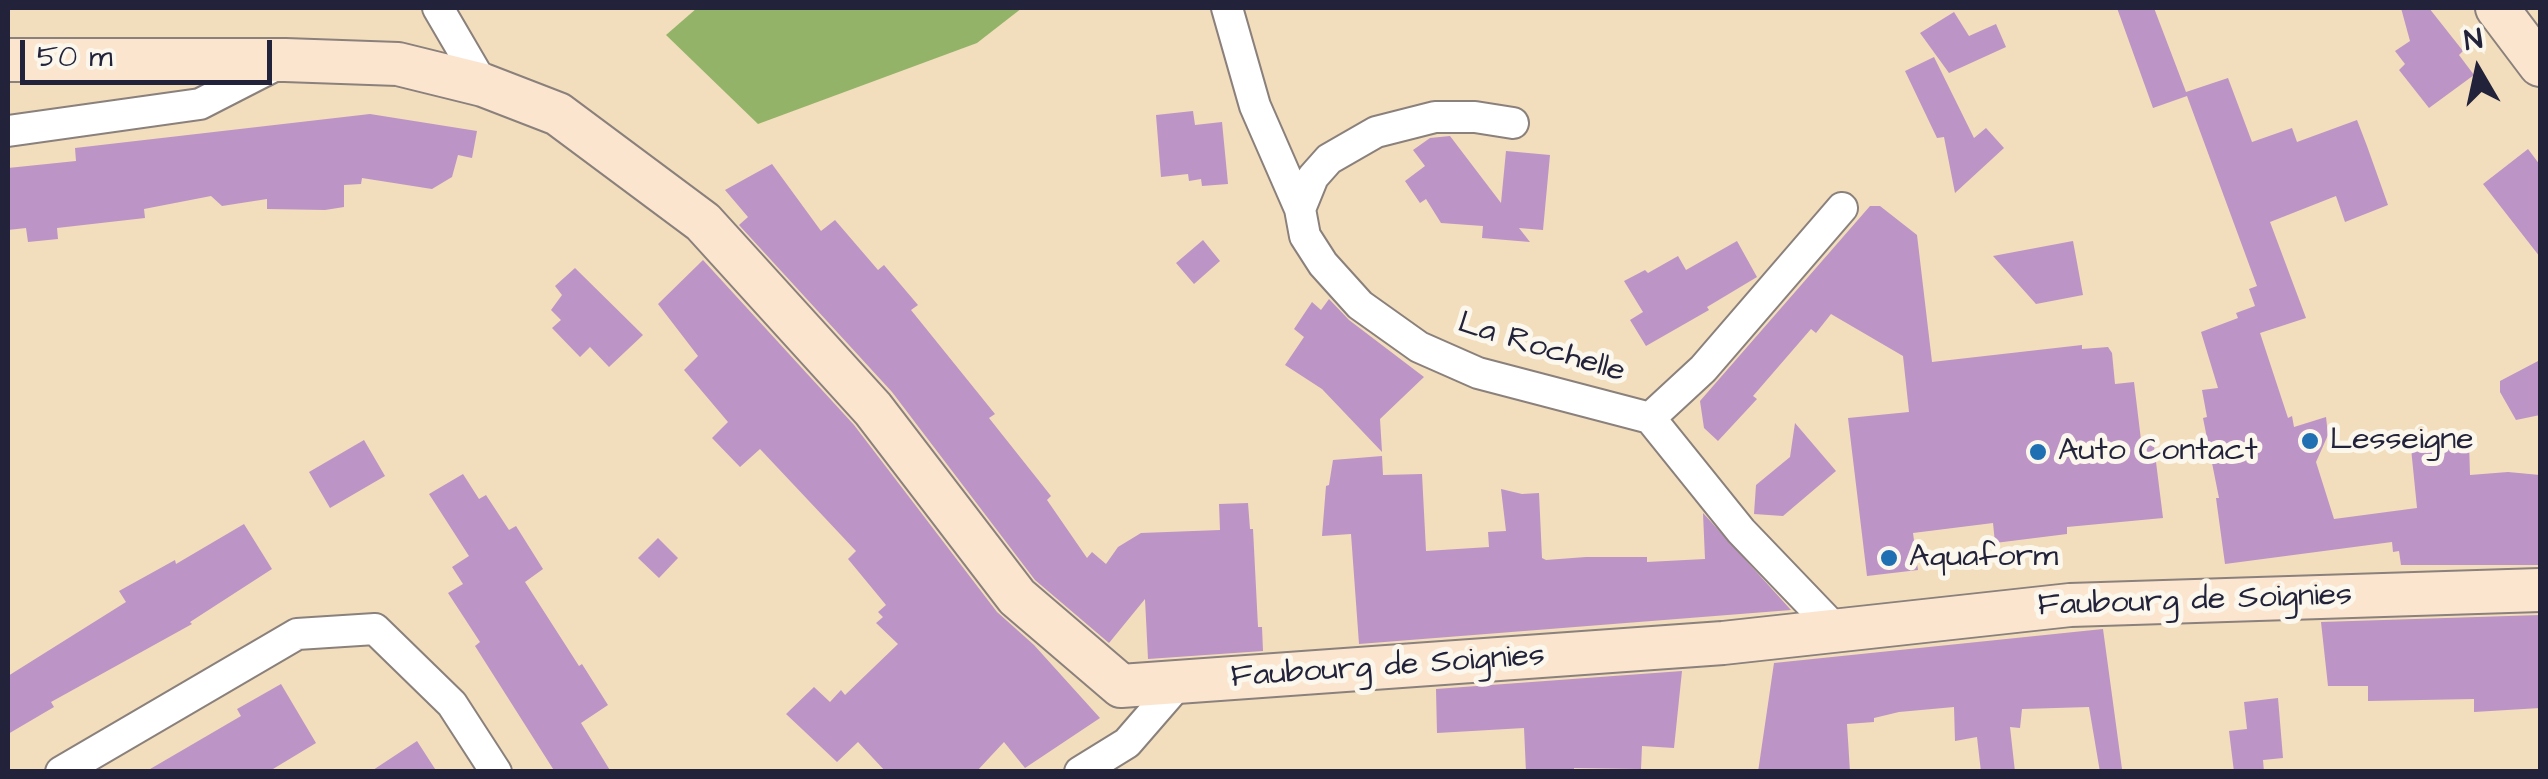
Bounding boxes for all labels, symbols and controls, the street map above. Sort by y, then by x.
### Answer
text: N [2462,19,2485,61]
scale bar [25,20,278,82]
north arrow [2428,20,2528,120]
text: 50 m [37,36,113,78]
street label: La Rochelle [1453,305,1629,393]
place label: Lesseigne [2330,422,2474,460]
marker: Lesseigne [2299,430,2321,452]
place label: Auto Contact [2058,433,2258,471]
marker: Auto Contact [2027,441,2049,463]
place label: Aquaform [1909,539,2058,577]
marker: Aquaform [1878,547,1900,569]
street label: Faubourg de Soignies [2037,577,2353,627]
street label: Faubourg de Soignies [1230,638,1546,698]

